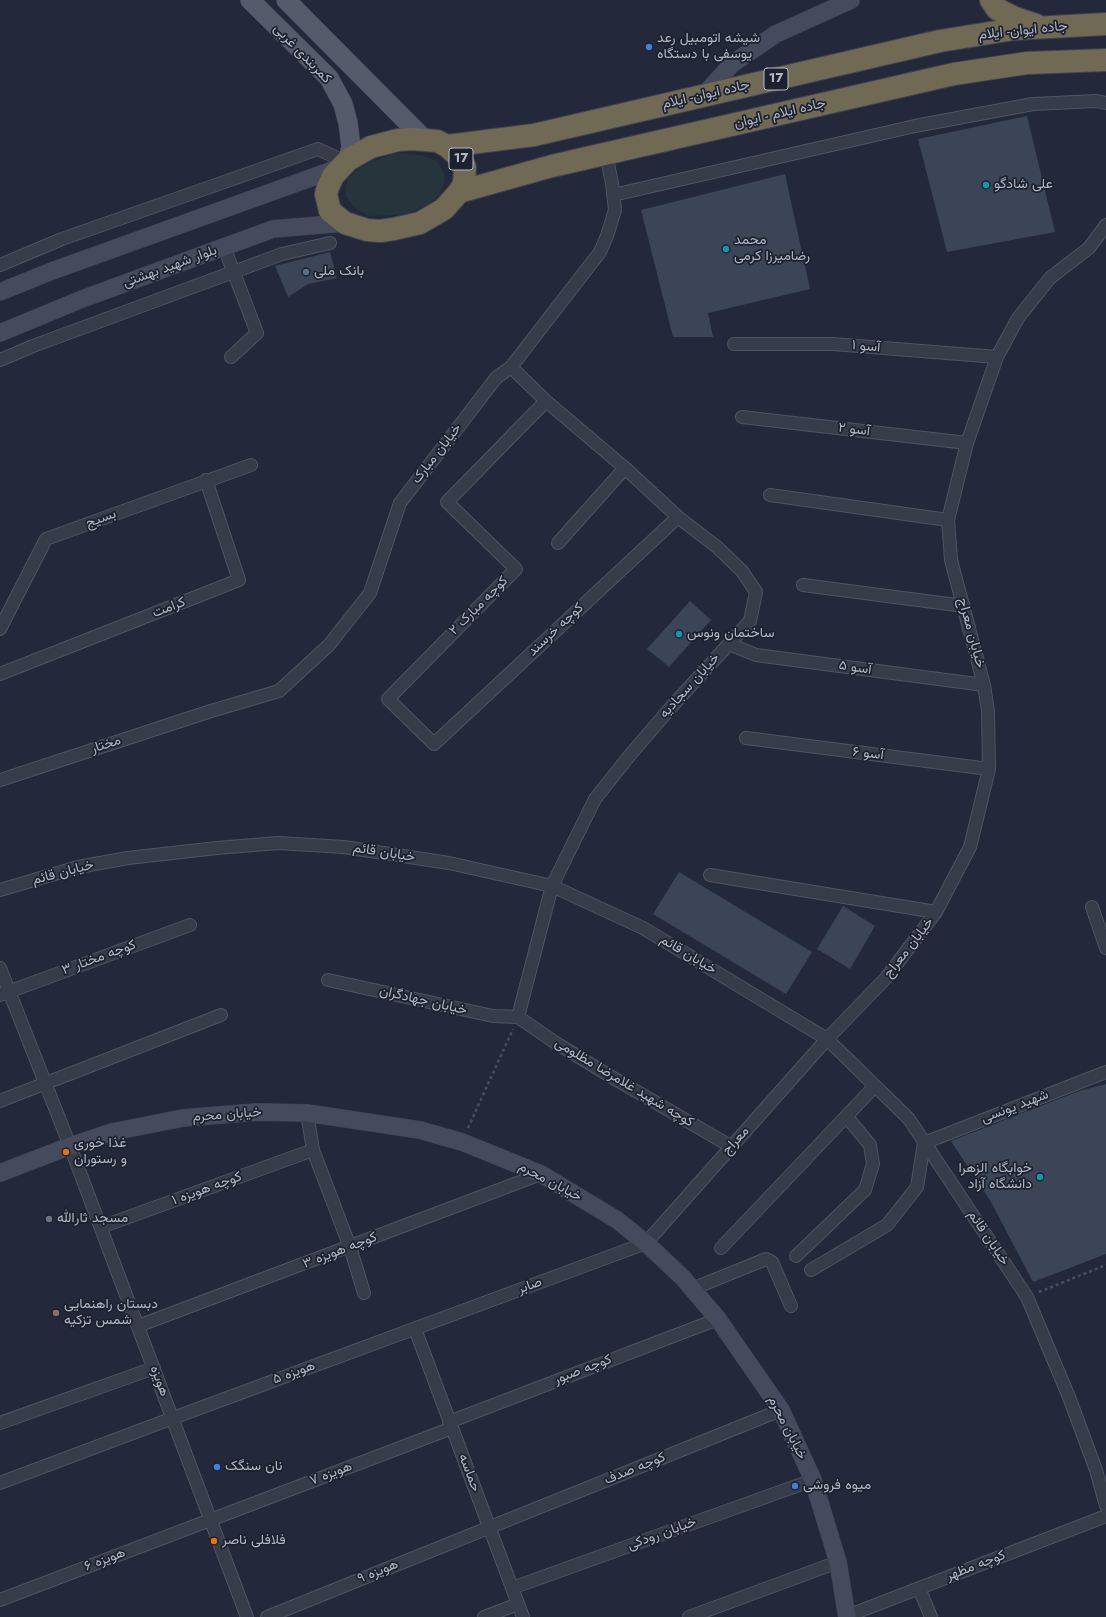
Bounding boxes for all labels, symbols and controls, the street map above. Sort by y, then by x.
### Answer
street label: جاده ایوان- ایلام [978,18,1068,44]
street label: کمربندی غربی [269,21,335,87]
place label: شیشه اتومبیل رعد یوسفی با دستگاه [657,31,760,64]
marker: شیشه اتومبیل رعد یوسفی با دستگاه [644,42,654,52]
road number: 17 [764,68,788,90]
street label: جاده ایوان- ایلام [661,77,751,113]
street label: جاده ایلام - ایوان [733,95,827,133]
road number: 17 [449,148,473,170]
place label: علی شادگو [994,177,1053,193]
marker: علی شادگو [981,180,991,190]
place label: محمد رضامیرزا کرمی [734,233,810,266]
street label: بلوار شهید بهشتی [121,242,219,292]
marker: محمد رضامیرزا کرمی [721,244,731,254]
place label: بانک ملی [314,264,364,280]
marker: بانک ملی [301,267,311,277]
street label: آسو ۱ [851,337,881,357]
street label: آسو ۲ [837,420,871,440]
street label: خیابان مبارک [408,421,466,487]
street label: بسیج [83,506,119,532]
street label: کوچه مبارک ۲ [446,573,512,639]
street label: کرامت [150,594,188,622]
street label: خیابان معراج [954,596,988,670]
street label: کوچه خرسند [525,600,587,660]
place label: ساختمان ونوس [687,626,774,642]
marker: ساختمان ونوس [674,629,684,639]
street label: خیابان سجادیه [656,650,724,722]
street label: آسو ۵ [838,657,872,679]
street label: مختار [89,732,123,758]
street label: آسو ۶ [851,744,885,764]
street label: خیابان قائم [352,840,416,866]
street label: خیابان قائم [30,857,96,889]
street label: خیابان معراج [880,914,938,982]
street label: خیابان قائم [657,932,719,978]
street label: کوچه مختار ۳ [60,937,138,979]
street label: خیابان جهادگران [377,983,469,1019]
street label: کوچه شهید غلامرضا مظلومی [551,1035,697,1131]
street label: شهید یونسی [979,1086,1051,1128]
street label: خیابان محرم [192,1104,262,1126]
street label: معراج [719,1123,753,1159]
place label: غذا خوری و رستوران [74,1136,127,1168]
marker: غذا خوری و رستوران [61,1147,71,1157]
street label: خیابان محرم [515,1158,585,1206]
place label: خوابگاه الزهرا دانشگاه آزاد [958,1161,1032,1194]
street label: کوچه هویزه ۱ [170,1169,244,1209]
marker: خوابگاه الزهرا دانشگاه آزاد [1035,1172,1045,1182]
street label: خیابان قائم [963,1207,1013,1269]
place label: مسجد ثارالله [57,1211,128,1227]
marker: مسجد ثارالله [44,1214,54,1224]
street label: کوچه هویزه ۳ [300,1229,380,1273]
street label: صابر [515,1274,545,1298]
place label: دبستان راهنمایی شمس تزکیه [64,1297,158,1330]
marker: دبستان راهنمایی شمس تزکیه [51,1308,61,1318]
street label: کوچه صبور [552,1351,614,1389]
street label: هویزه ۵ [270,1358,318,1388]
street label: هویزه [145,1363,173,1399]
street label: خیابان محرم [764,1393,810,1463]
street label: کوچه صدف [602,1449,668,1489]
street label: حماسه [454,1452,484,1494]
street label: هویزه ۷ [307,1458,355,1490]
place label: نان سنگک [225,1459,282,1475]
marker: نان سنگک [212,1462,222,1472]
place label: میوه فروشی [803,1478,871,1494]
marker: میوه فروشی [790,1481,800,1491]
street label: خیابان رودکی [625,1514,699,1554]
place label: فلافلی ناصر [222,1533,286,1549]
marker: فلافلی ناصر [209,1536,219,1546]
street label: هویزه ۶ [82,1545,128,1575]
street label: کوچه مظهر [944,1547,1008,1585]
street label: هویزه ۹ [355,1556,401,1588]

